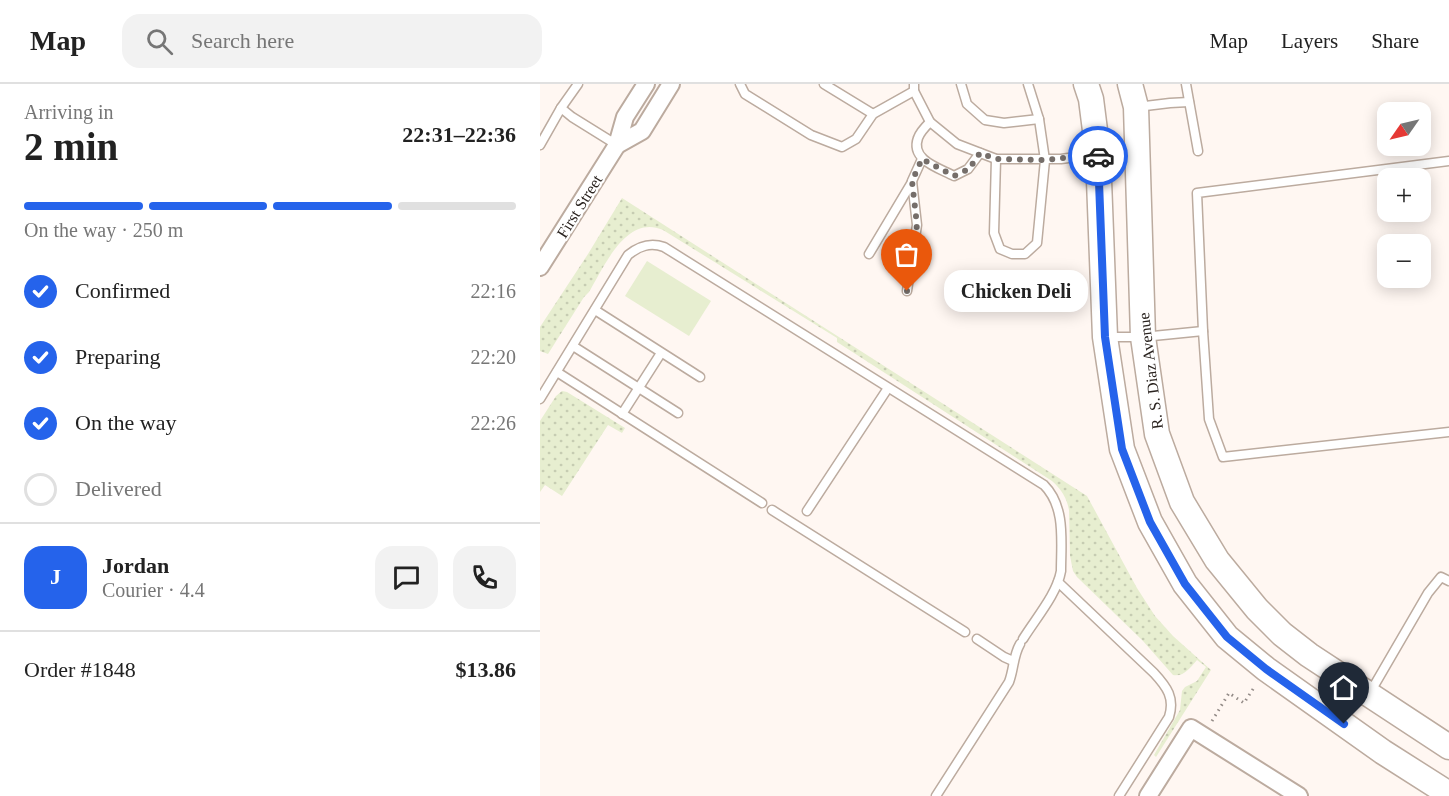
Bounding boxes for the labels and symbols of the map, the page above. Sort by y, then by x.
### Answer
north arrow [1377,102,1431,156]
courier [1068,126,1128,186]
street label: First Street [553,171,606,241]
pin [881,229,932,291]
callout: Chicken Deli [943,270,1087,312]
street label: R. S. Diaz Avenue [1135,312,1166,430]
pin [1318,662,1369,724]

